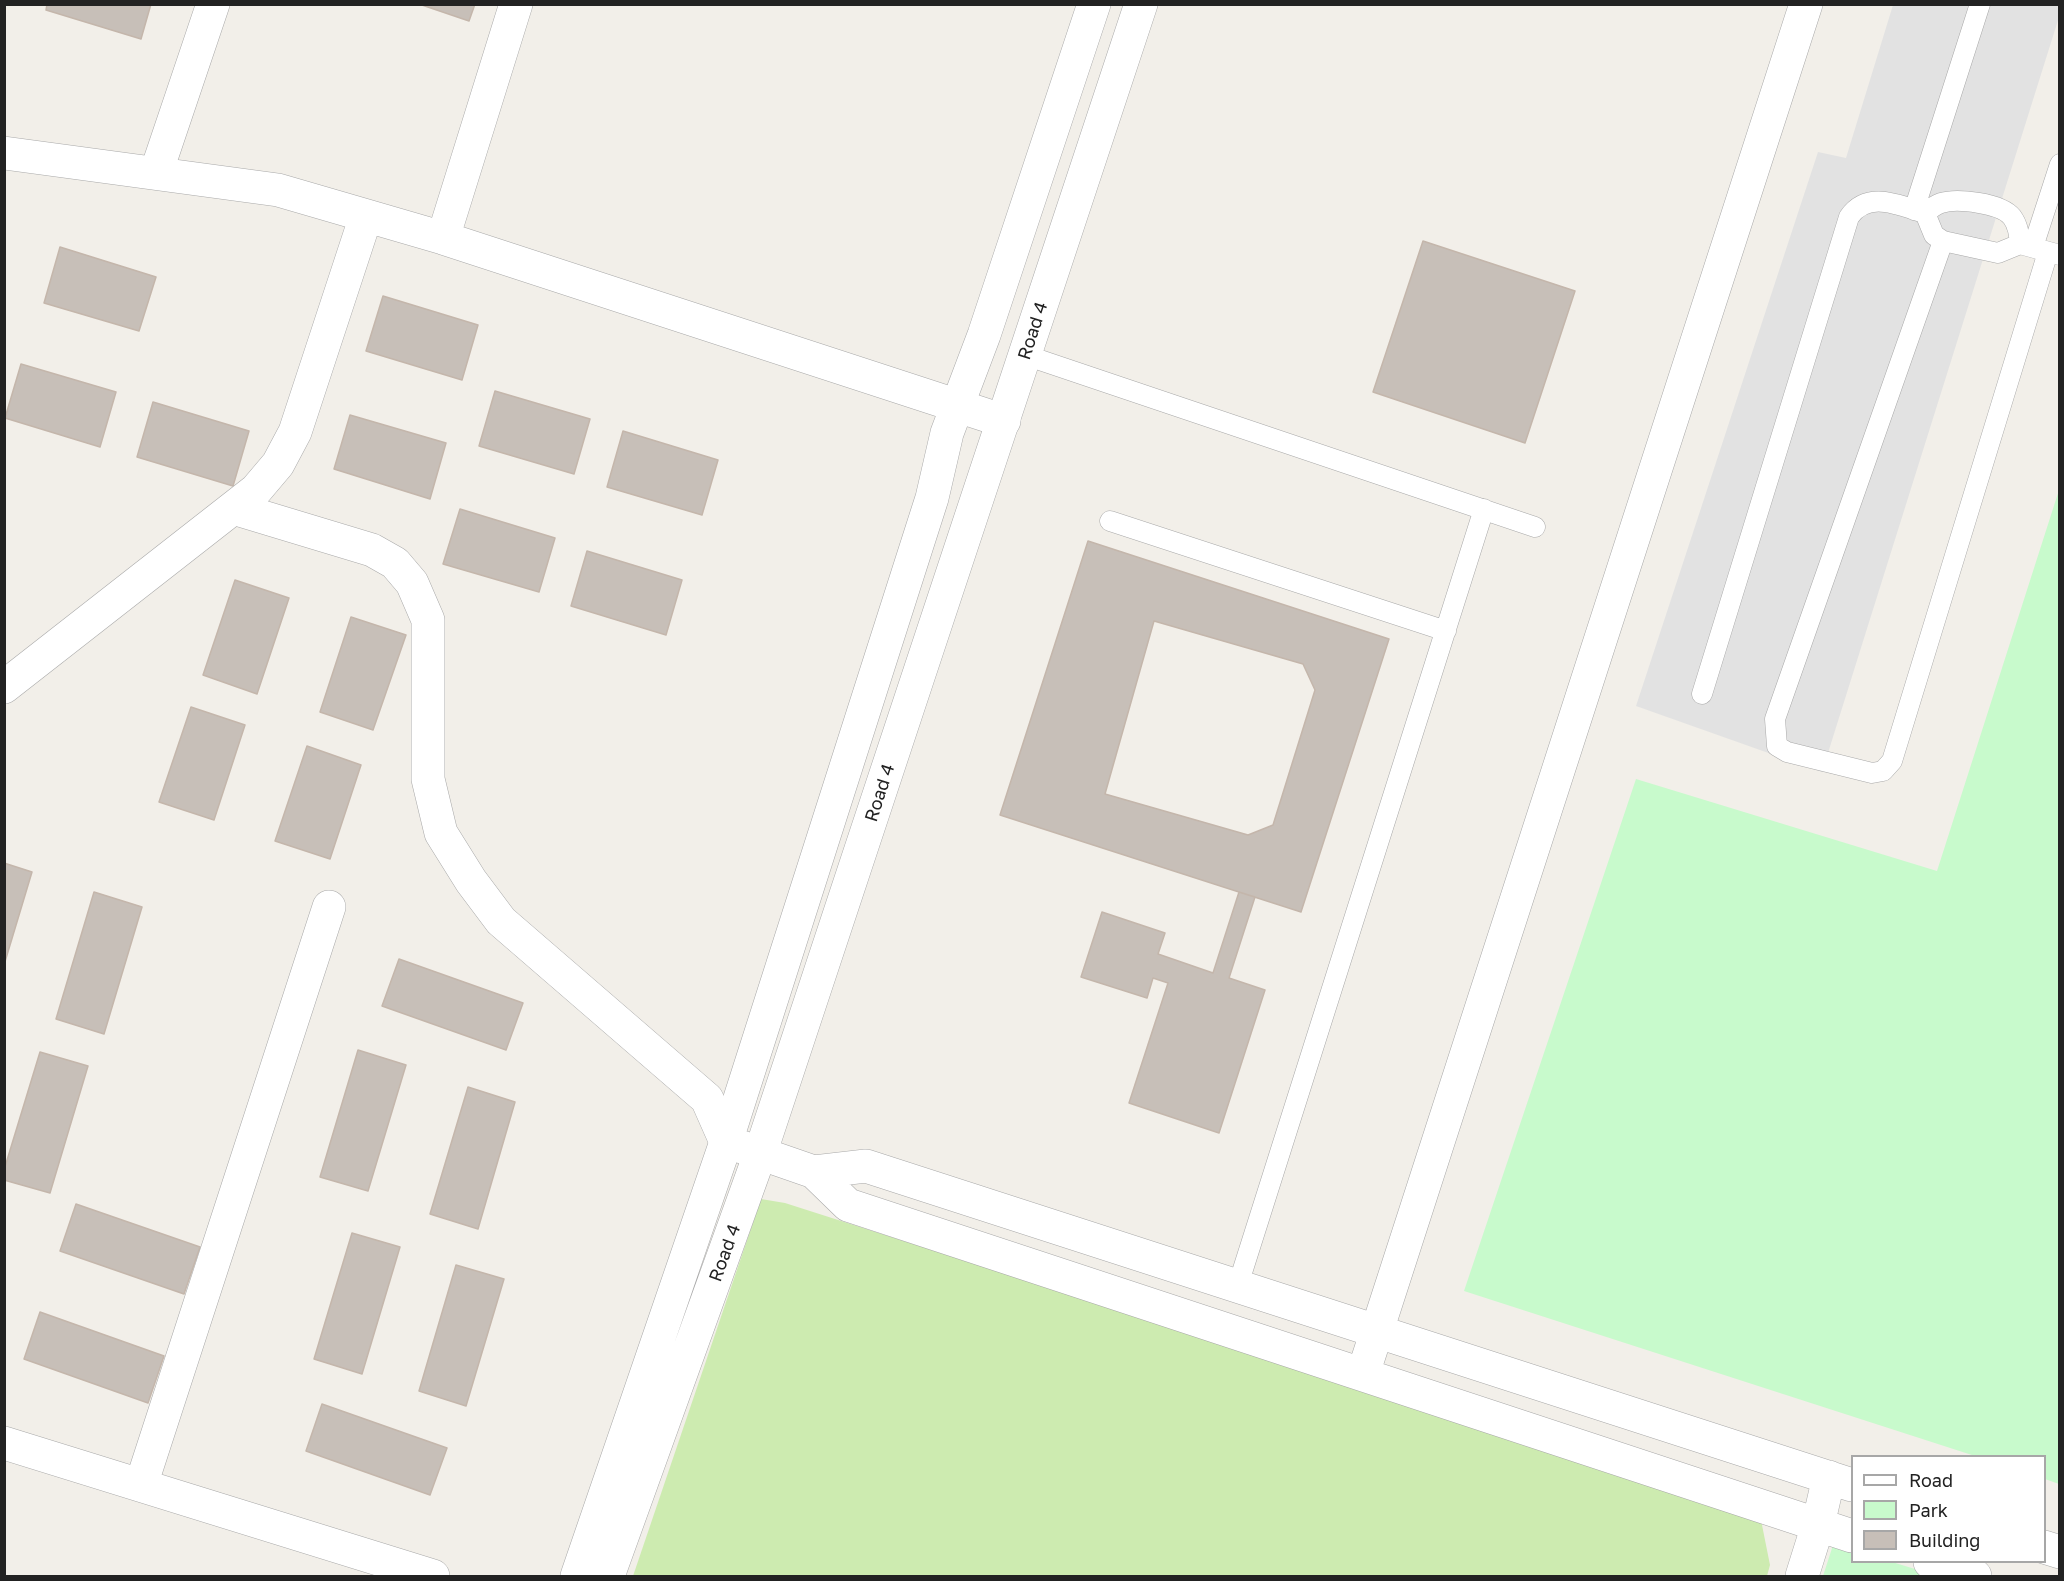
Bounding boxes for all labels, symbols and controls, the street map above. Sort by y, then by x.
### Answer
street label: Road 4 [1014,299,1052,363]
street label: Road 4 [861,761,899,825]
street label: Road 4 [705,1221,745,1285]
legend [1851,1455,2046,1563]
text: Road [1909,1469,1953,1491]
text: Park [1909,1499,1948,1521]
text: Building [1909,1529,1980,1551]

